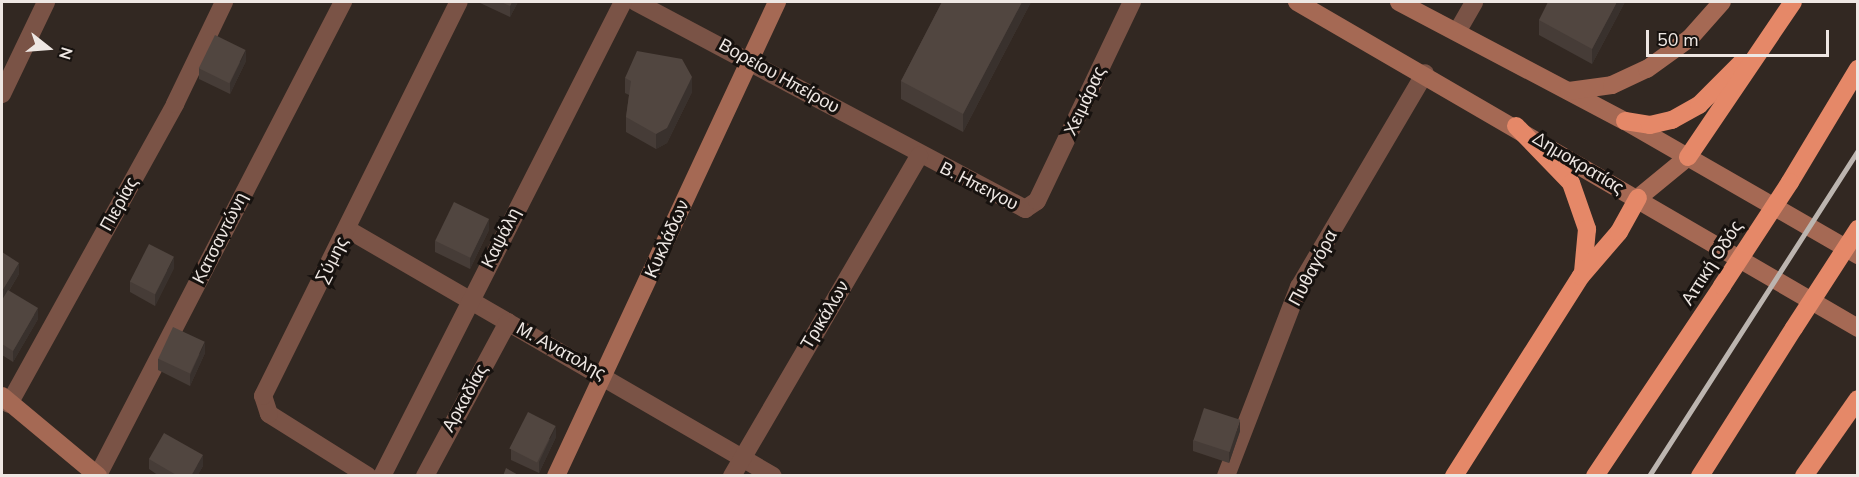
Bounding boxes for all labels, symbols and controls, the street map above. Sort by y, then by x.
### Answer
north arrow [18,18,78,78]
scale bar [1649,18,1832,56]
text: 50 m [1657,28,1699,52]
street label: Βορείου Ηπείρου [715,34,843,118]
text: N [53,44,77,62]
street label: Χειμάρας [1060,63,1110,139]
street label: Δημοκρατίας [1528,127,1628,199]
street label: Β. Ηπειγου [936,157,1022,215]
street label: Πιερίας [95,173,143,235]
street label: Κατσαντώνη [188,189,252,287]
street label: Κυκλάδων [640,197,694,281]
street label: Καψάλη [477,204,525,272]
street label: Αττική Οδός [1677,217,1747,309]
street label: Πυθαγόρα [1284,226,1342,310]
street label: Σύμης [311,233,353,287]
street label: Τρικάλων [796,277,854,353]
street label: Μ. Ανατολης [512,318,610,384]
street label: Αρκαδίας [437,360,493,436]

